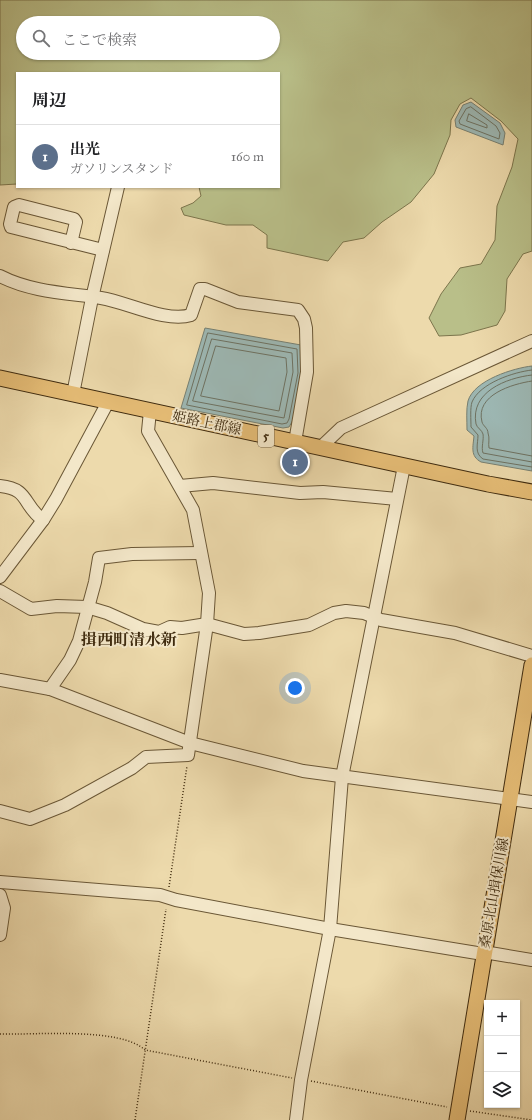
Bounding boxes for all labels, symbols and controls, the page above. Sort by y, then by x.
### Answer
search box [16,16,280,60]
icon: search [30,27,52,49]
text: ここで検索 [62,31,137,49]
text: 周辺 [32,90,66,111]
text: 出光 [70,140,100,158]
text: 1 [42,149,48,165]
text: 160 m [231,149,264,165]
text: ガソリンスタンド [70,161,174,177]
street label: 姫路上郡線 [171,407,243,439]
road number: 5 [258,425,274,447]
pin: 1 [282,447,308,477]
district label: 揖西町清水新 [81,630,177,649]
your location [285,678,305,698]
street label: 桑原北山揖保川線 [476,836,512,950]
map controls [484,1000,520,1108]
button: + [484,1000,520,1036]
button: − [484,1036,520,1072]
button: layers [484,1072,520,1108]

